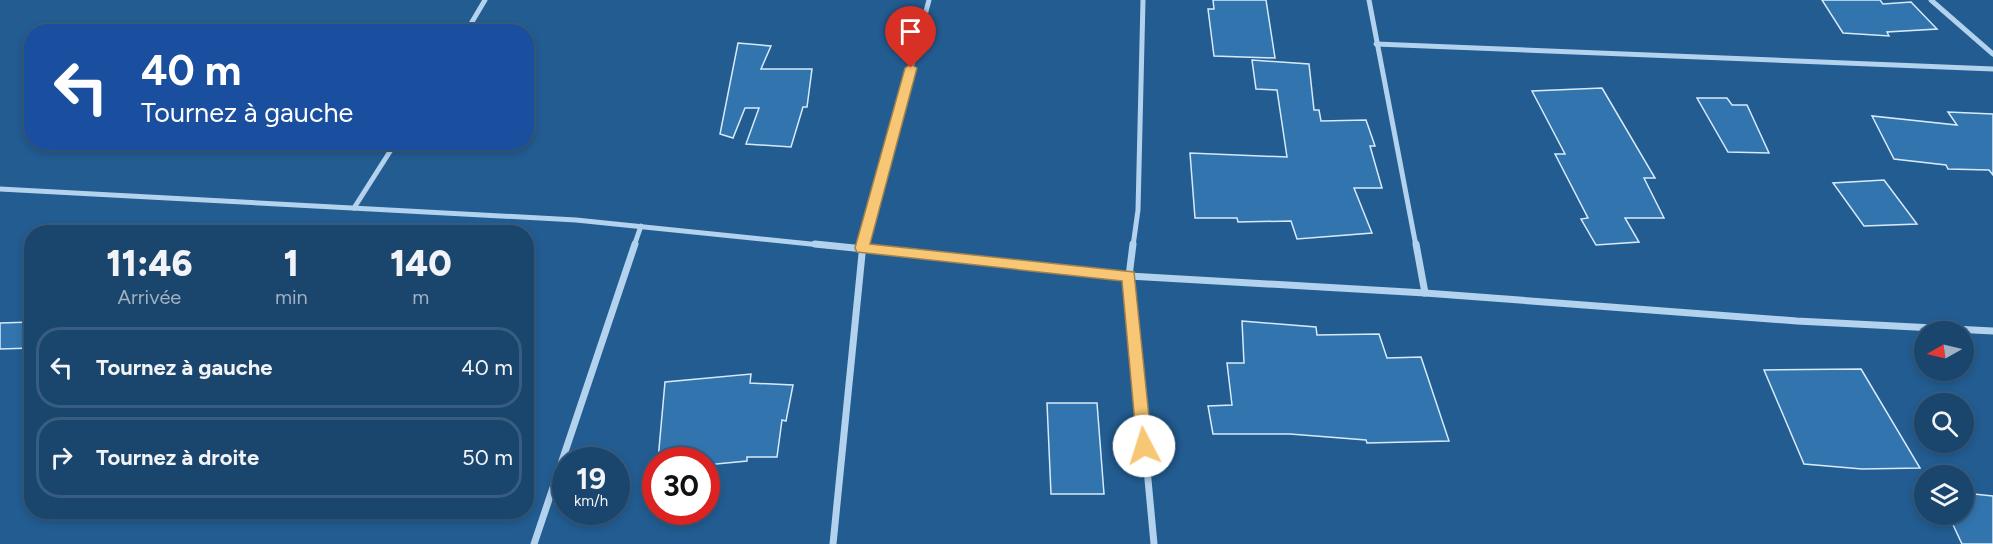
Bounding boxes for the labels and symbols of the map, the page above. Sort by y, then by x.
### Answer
pin [885,6,936,68]
north arrow [1914,321,1974,381]
position arrow [1112,414,1176,478]
speed limit sign: 30 [642,447,720,525]

